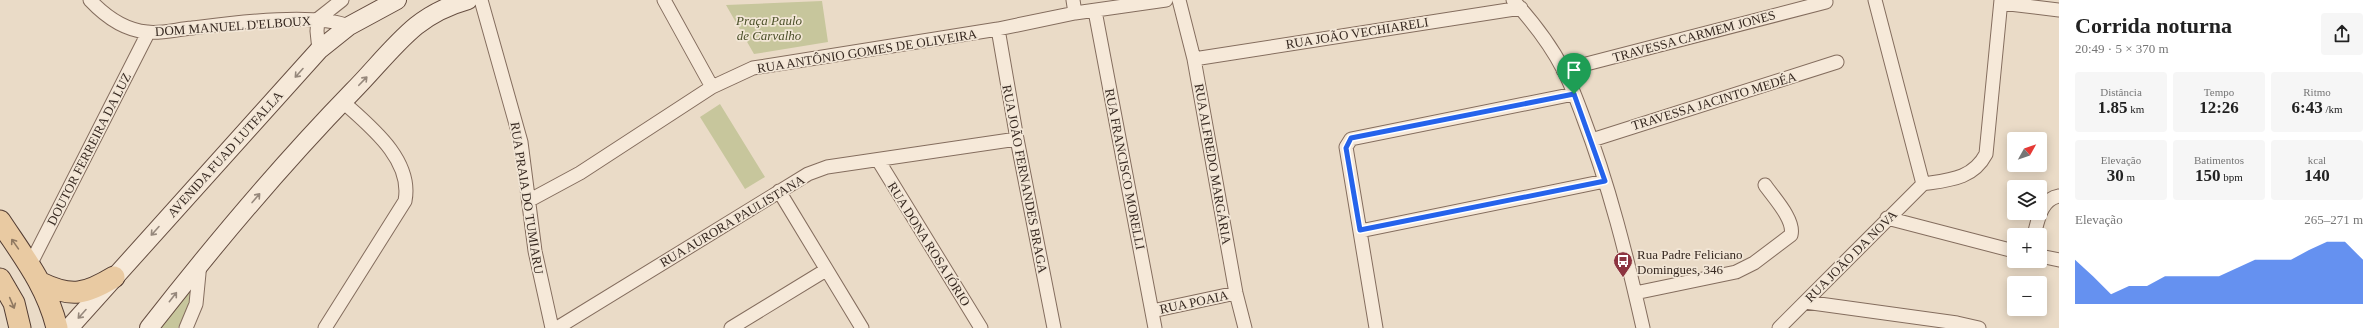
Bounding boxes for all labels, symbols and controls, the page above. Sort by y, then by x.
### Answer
street label: TRAVESSA CARMEM JONES [1611,7,1777,65]
street label: DOM MANUEL D'ELBOUX [154,13,312,39]
park label: Praça Paulo de Carvalho [735,13,803,43]
text: Corrida noturna [2075,13,2232,38]
button: share [2321,13,2363,55]
street label: RUA JOÃO VECHIARELI [1285,14,1429,52]
street label: RUA ANTÔNIO GOMES DE OLIVEIRA [756,26,979,76]
text: 20:49 · 5 × 370 m [2075,41,2169,56]
pin [1557,53,1591,94]
icon: arrive [1563,59,1585,81]
one-way arrow [294,67,303,78]
street label: TRAVESSA JACINTO MEDÉA [1630,69,1799,133]
street label: DOUTOR FERREIRA DA LUZ [44,70,134,228]
one-way arrow [358,76,368,86]
street label: RUA ALFREDO MARGÁRIA [1191,82,1235,246]
street label: RUA JOÃO FERNANDES BRAGA [999,83,1051,275]
text: Distância [2100,86,2142,98]
text: Tempo [2204,86,2234,98]
text: Ritmo [2303,86,2331,98]
street label: AVENIDA FUAD LUTFALLA [164,87,286,220]
street label: RUA FRANCISCO MORELLI [1102,87,1148,251]
text: 1.85 [2098,98,2127,117]
text: 12:26 [2199,98,2239,117]
text: 6:43 [2291,98,2323,117]
text: km [2127,103,2144,115]
text: /km [2323,103,2343,115]
street label: RUA PRAIA DO TUMIARU [508,121,547,276]
north arrow [2007,132,2047,172]
map controls [2007,132,2047,316]
text: Elevação [2101,154,2141,166]
text: Batimentos [2194,154,2244,166]
text: kcal [2308,154,2326,166]
text: 30 [2107,166,2124,185]
text: 150 [2195,166,2221,185]
text: 140 [2304,166,2330,185]
street label: RUA AURORA PAULISTANA [657,171,808,270]
text: m [2124,171,2135,183]
text: bpm [2221,171,2243,183]
street label: RUA DONA ROSA IÓRIO [885,179,973,309]
button: layers [2007,180,2047,220]
one-way arrow [252,192,261,203]
street label: RUA JOÃO DA NOVA [1802,207,1900,305]
text: Elevação [2075,212,2123,227]
text: 265–271 m [2304,212,2363,227]
one-way arrow [151,226,160,237]
button: + [2007,228,2047,268]
one-way arrow [11,238,19,249]
place label: Rua Padre Feliciano Domingues, 346 [1637,247,1742,277]
bus stop icon: Rua Padre Feliciano Domingues, 346 [1612,250,1634,278]
button: − [2007,276,2047,316]
street label: RUA POAIA [1158,287,1230,317]
one-way arrow [168,292,177,303]
one-way arrow [9,296,17,308]
one-way arrow [78,308,87,318]

